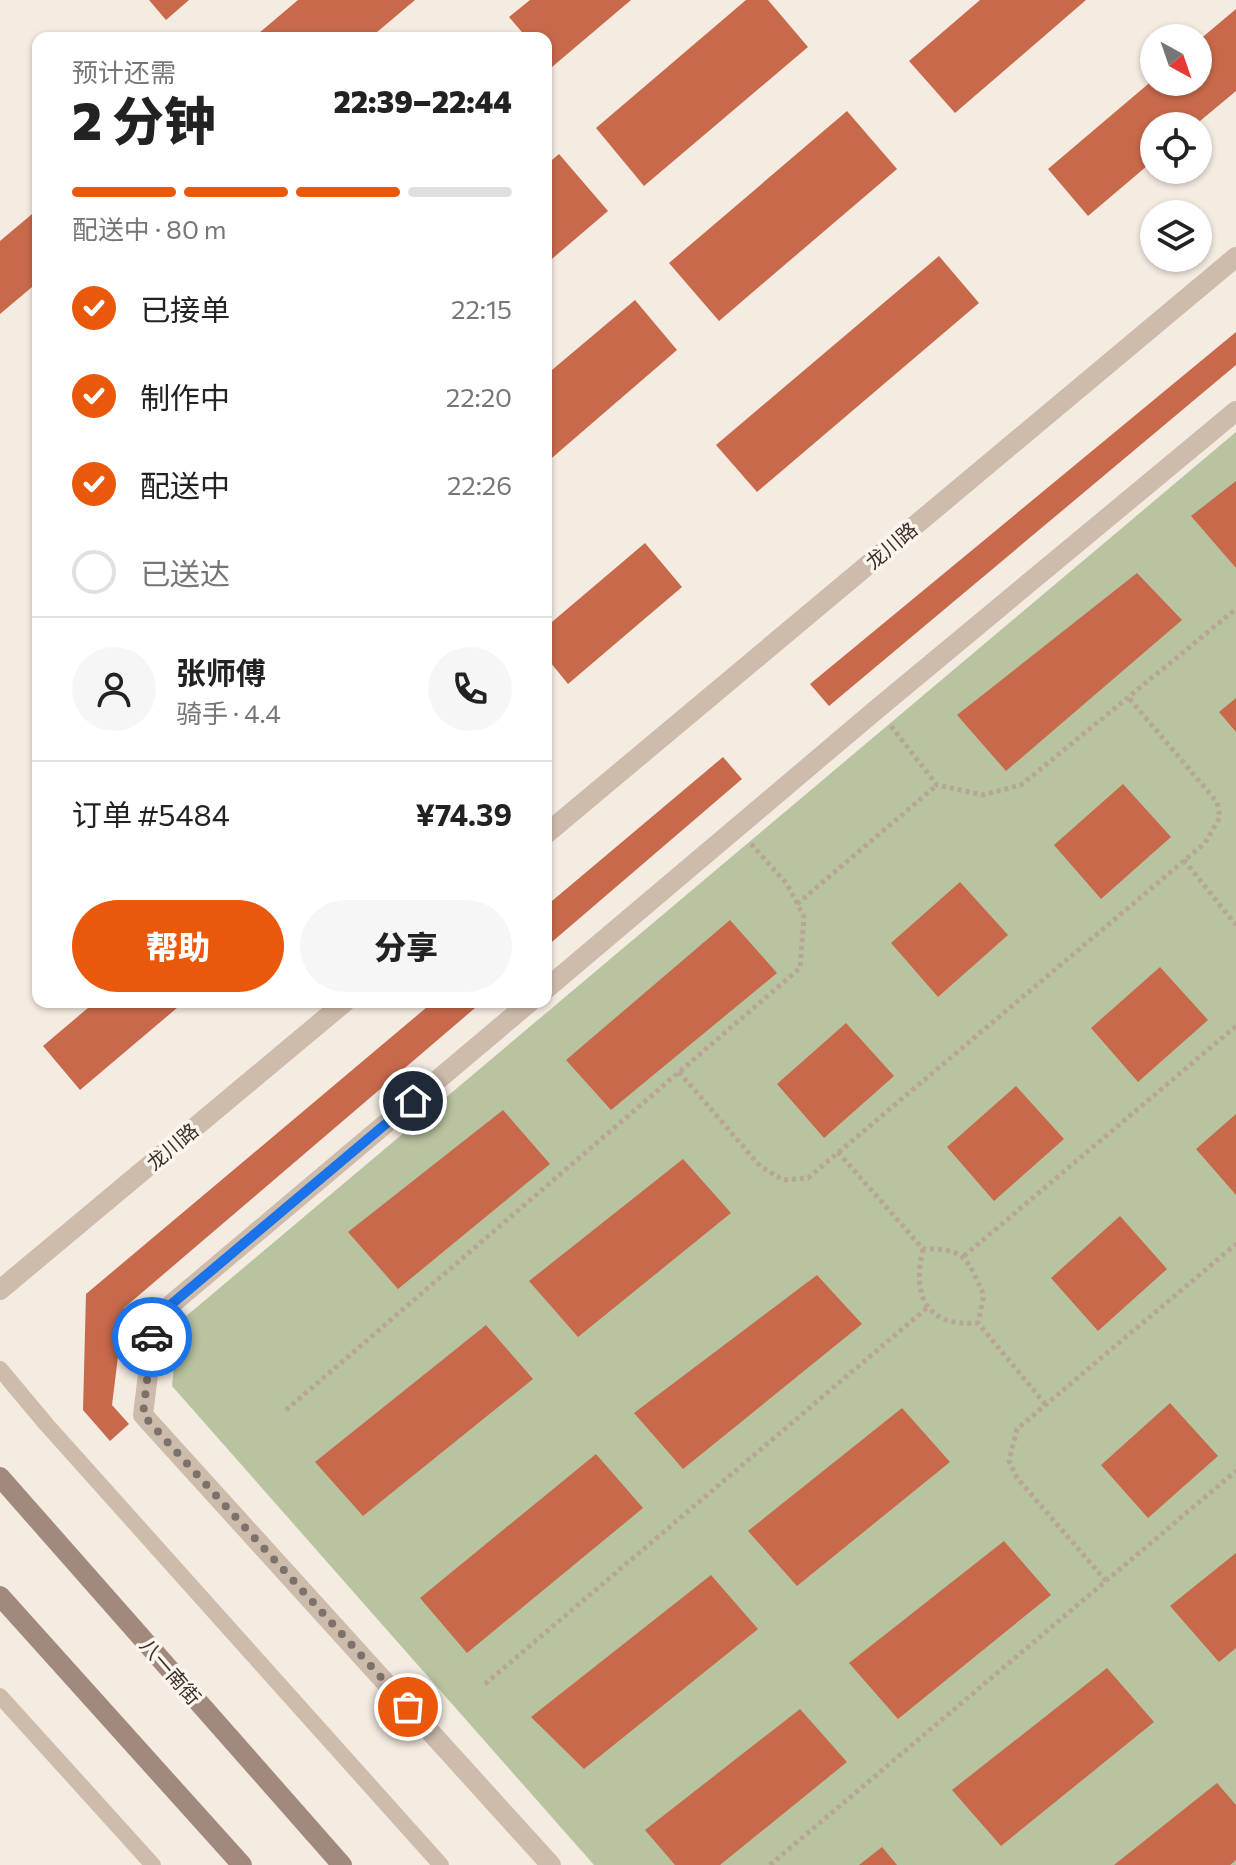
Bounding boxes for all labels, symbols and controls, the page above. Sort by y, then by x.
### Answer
north arrow [1140,24,1212,96]
map controls [1140,24,1212,272]
text: 预计还需 [72,56,176,87]
text: 22:39–22:44 [333,82,512,119]
text: 2 分钟 [72,87,216,151]
button: locate [1140,112,1212,184]
button: layers [1140,200,1212,272]
text: 配送中 · 80 m [72,213,227,244]
icon: check [72,286,116,330]
text: 已接单 [140,290,230,327]
text: 22:15 [451,293,512,324]
icon: check [72,374,116,418]
text: 制作中 [140,378,230,415]
text: 22:20 [446,381,512,412]
icon: check [72,462,116,506]
text: 配送中 [140,466,230,503]
text: 22:26 [447,469,512,500]
street label: 龙川路 [860,517,922,573]
text: 已送达 [140,554,230,591]
button: person [72,647,156,731]
button: phone [428,647,512,731]
text: 张师傅 [176,653,266,690]
text: 骑手 · 4.4 [176,697,281,728]
text: 订单 #5484 [72,795,230,832]
text: ¥74.39 [416,795,512,832]
button: 帮助 [72,900,284,992]
button: 分享 [300,900,512,992]
pin [379,1067,447,1135]
icon: home [391,1079,435,1123]
street label: 龙川路 [141,1118,203,1174]
courier [112,1297,192,1377]
icon: car [130,1315,174,1359]
street label: 八一南街 [136,1633,206,1709]
pin [374,1673,442,1741]
icon: bag [386,1685,430,1729]

